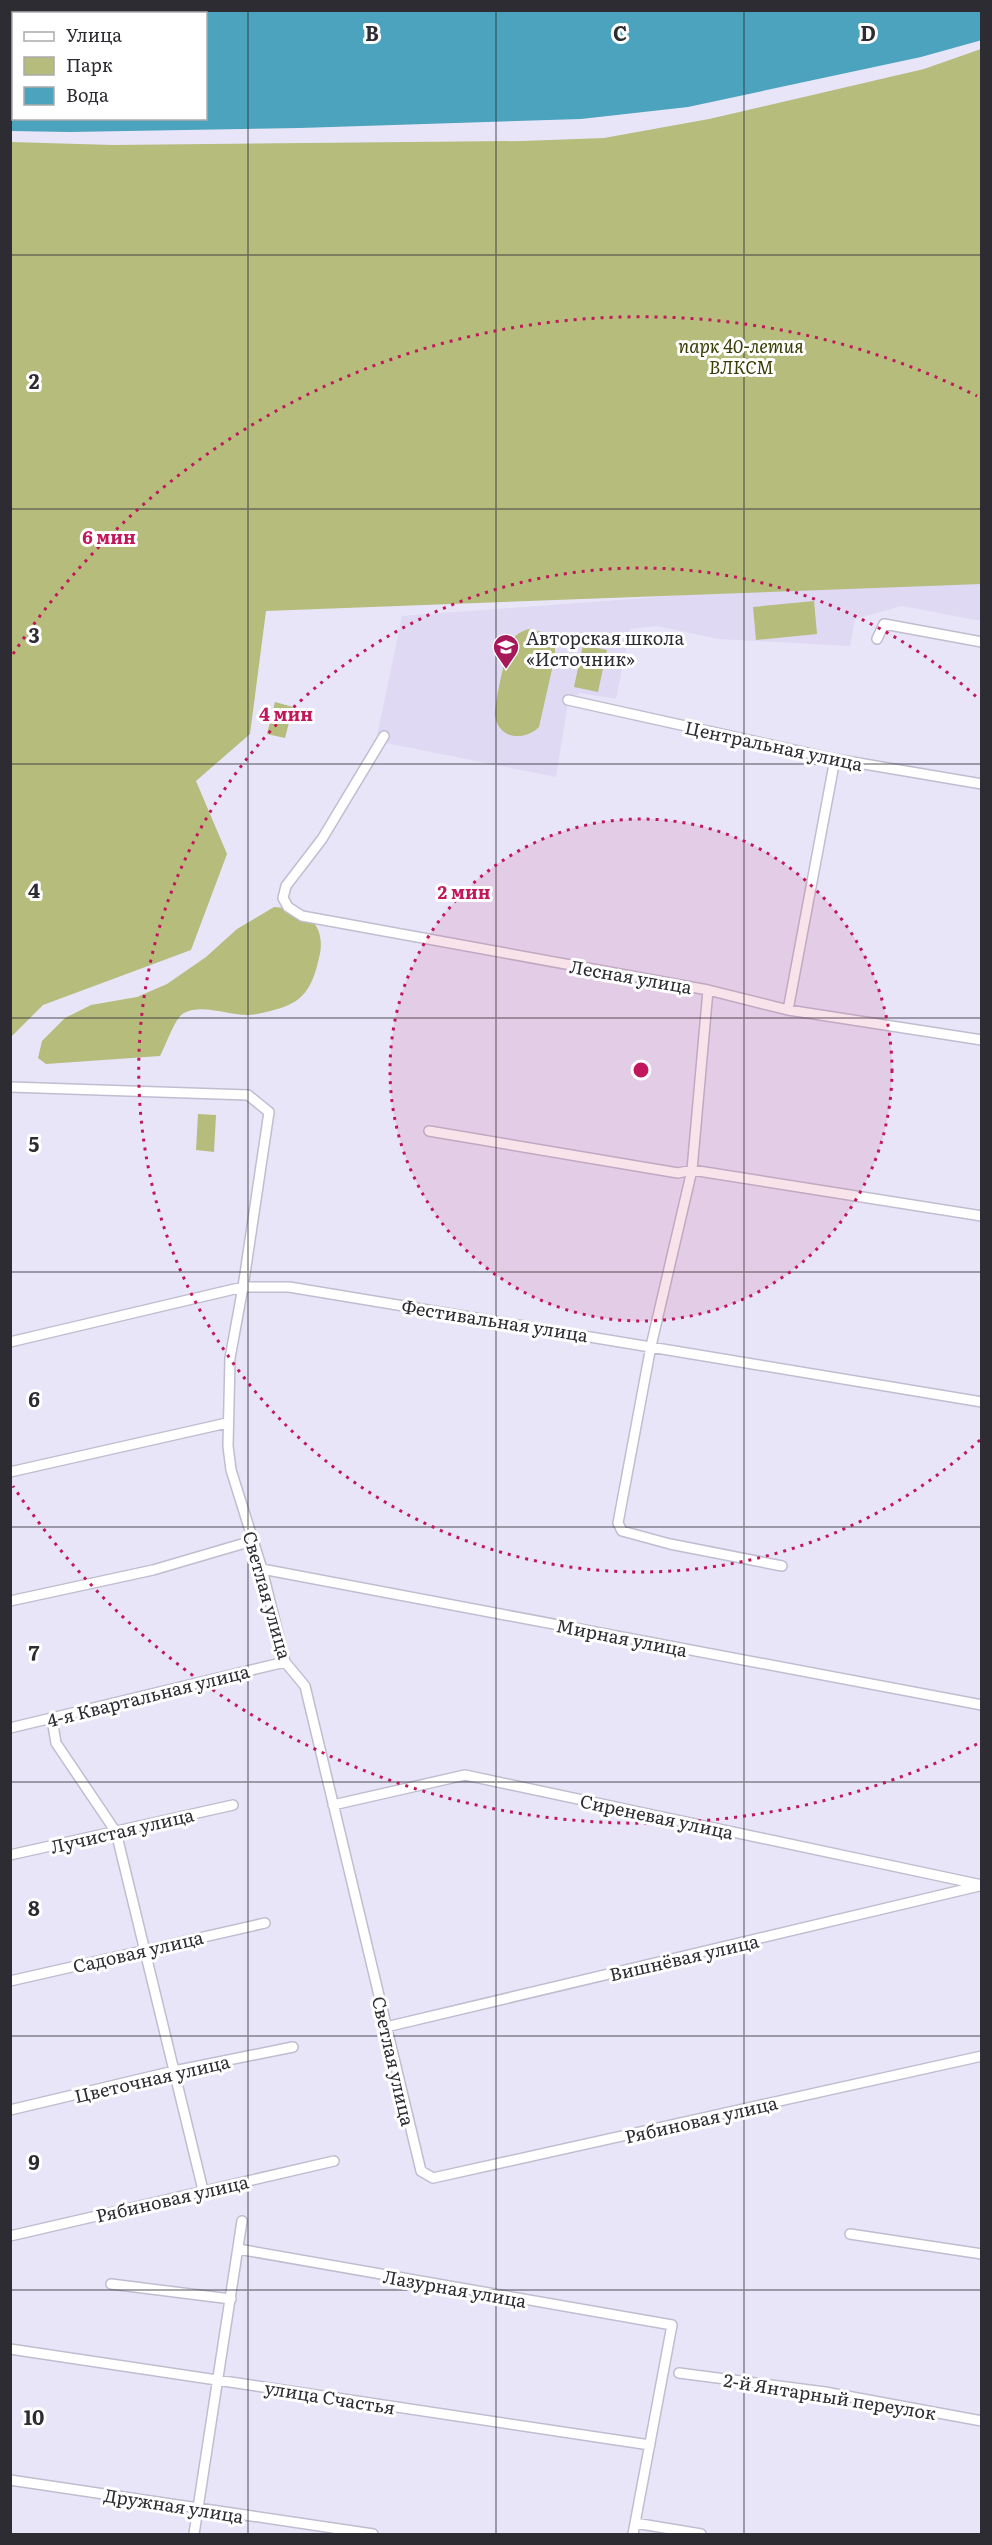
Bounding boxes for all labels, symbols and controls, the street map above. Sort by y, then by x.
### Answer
legend [12,12,207,120]
text: B [365,17,379,47]
text: C [613,17,627,47]
text: D [860,17,876,47]
text: Улица [66,21,122,48]
text: Парк [66,51,113,78]
text: Вода [66,81,109,108]
park label: парк 40-летия ВЛКСМ [678,332,804,380]
text: 2 [29,365,40,395]
text: 6 мин [82,523,136,550]
text: 3 [28,619,40,649]
place label: Авторская школа «Источник» [526,624,684,672]
school or university icon: Авторская школа «Источник» [491,632,521,670]
text: 4 мин [259,700,313,727]
street label: Центральная улица [683,713,866,777]
text: 4 [28,874,40,904]
text: 2 мин [438,878,491,905]
street label: Лесная улица [568,952,694,1000]
centre of rings [631,1060,651,1080]
text: 5 [29,1128,40,1158]
street label: Фестивальная улица [400,1292,591,1348]
text: 6 [28,1383,40,1413]
street label: Светлая улица [237,1528,299,1663]
street label: Мирная улица [554,1611,690,1663]
text: 7 [29,1637,40,1667]
street label: 4-я Квартальная улица [44,1657,252,1733]
street label: Сиреневая улица [578,1787,736,1846]
street label: Лучистая улица [48,1800,197,1860]
text: 8 [28,1892,40,1922]
street label: Садовая улица [70,1923,206,1979]
street label: Вишнёвая улица [607,1927,762,1987]
street label: Светлая улица [366,1994,422,2129]
street label: Цветочная улица [72,2047,233,2109]
street label: Рябиновая улица [622,2088,780,2150]
text: 9 [28,2146,40,2176]
street label: Рябиновая улица [93,2167,251,2229]
street label: Лазурная улица [381,2262,529,2314]
street label: 2-й Янтарный переулок [722,2366,938,2426]
street label: улица Счастья [263,2373,397,2421]
text: 10 [24,2401,44,2431]
street label: Дружная улица [102,2481,246,2529]

